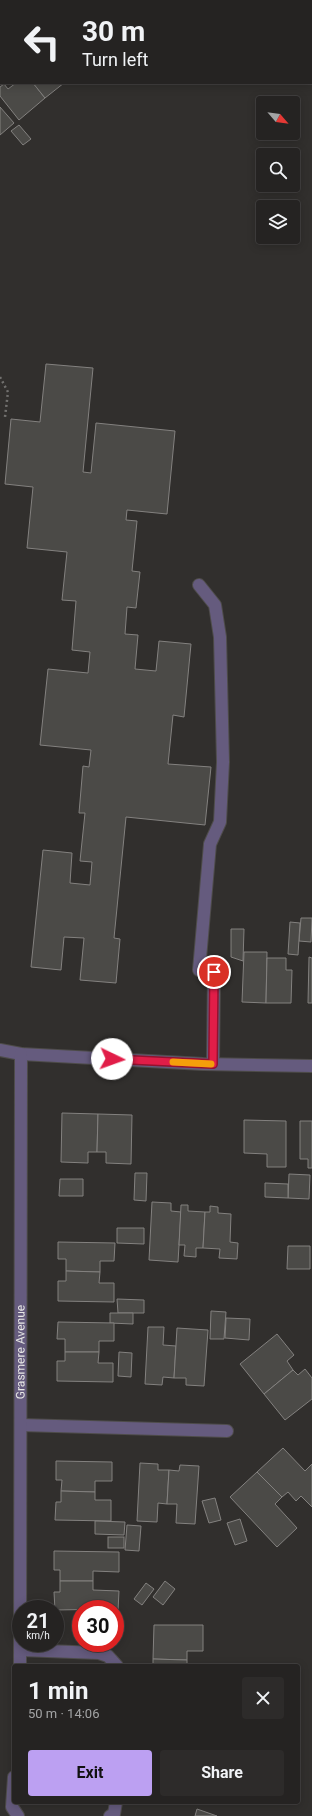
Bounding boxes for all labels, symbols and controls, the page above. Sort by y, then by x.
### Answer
text: 30 m [82,15,145,48]
icon: left [16,16,68,68]
text: Turn left [82,49,148,70]
north arrow [256,96,300,140]
map controls [256,96,300,244]
button: search [256,148,300,192]
button: layers [256,200,300,244]
pin [197,955,231,989]
icon: arrive [203,961,225,983]
position arrow [91,1038,133,1080]
street label: Grasmere Avenue [13,1305,28,1399]
speed limit sign: 30 [72,1600,124,1652]
text: 21 [27,1609,49,1633]
text: km/h [26,1630,50,1641]
text: 1 min [28,1677,88,1705]
button: close [242,1677,284,1719]
text: 50 m · 14:06 [28,1706,99,1721]
button: Exit [28,1750,152,1796]
button: Share [160,1750,284,1796]

